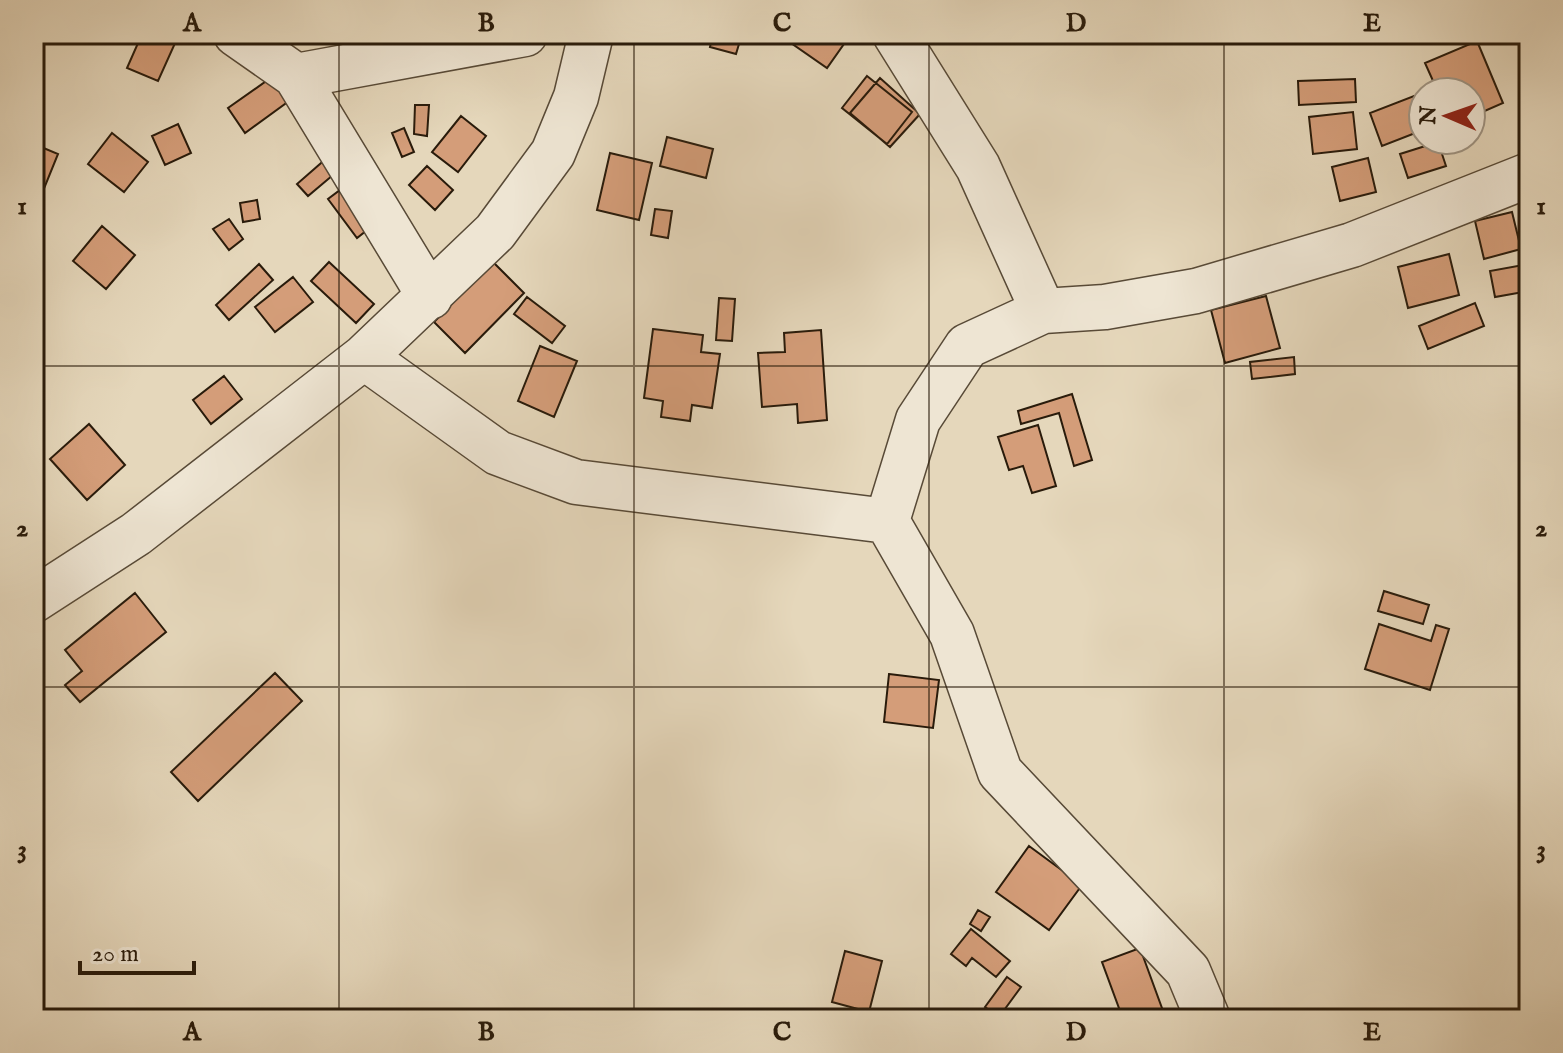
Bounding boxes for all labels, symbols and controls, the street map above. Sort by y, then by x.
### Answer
text: A [182,7,202,40]
text: B [477,7,495,40]
text: C [773,7,792,40]
text: D [1066,7,1087,40]
text: E [1363,7,1381,40]
north arrow [1407,76,1487,156]
text: N [1415,105,1443,126]
text: 1 [17,190,27,223]
text: 1 [1536,190,1546,223]
text: 2 [16,512,28,545]
text: 2 [1535,512,1547,545]
text: 3 [17,833,27,866]
text: 3 [1536,833,1546,866]
scale bar [80,925,194,975]
text: 20 m [92,939,139,970]
text: A [182,1016,202,1049]
text: B [477,1016,495,1049]
text: C [773,1016,792,1049]
text: D [1066,1016,1087,1049]
text: E [1363,1016,1381,1049]

